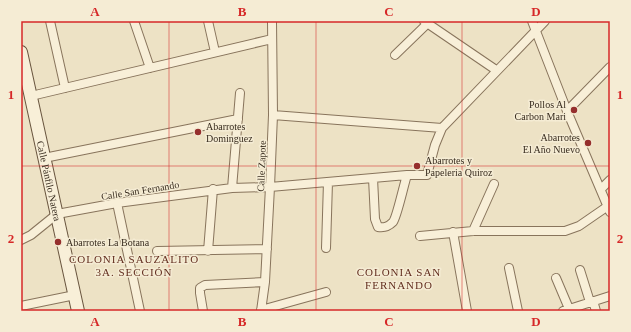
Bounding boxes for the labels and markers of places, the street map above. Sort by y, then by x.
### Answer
place label: Pollos Al Carbon Mari [515,99,566,122]
marker: Pollos Al Carbon Mari [569,105,579,115]
place label: Abarrotes Dominguez [206,121,253,144]
marker: Abarrotes Dominguez [193,127,203,137]
place label: Abarrotes El Año Nuevo [523,132,580,155]
marker: Abarrotes El Año Nuevo [583,138,593,148]
place label: Abarrotes y Papeleria Quiroz [425,155,493,178]
marker: Abarrotes y Papeleria Quiroz [412,161,422,171]
marker: Abarrotes La Botana [53,237,63,247]
place label: Abarrotes La Botana [66,237,150,248]

